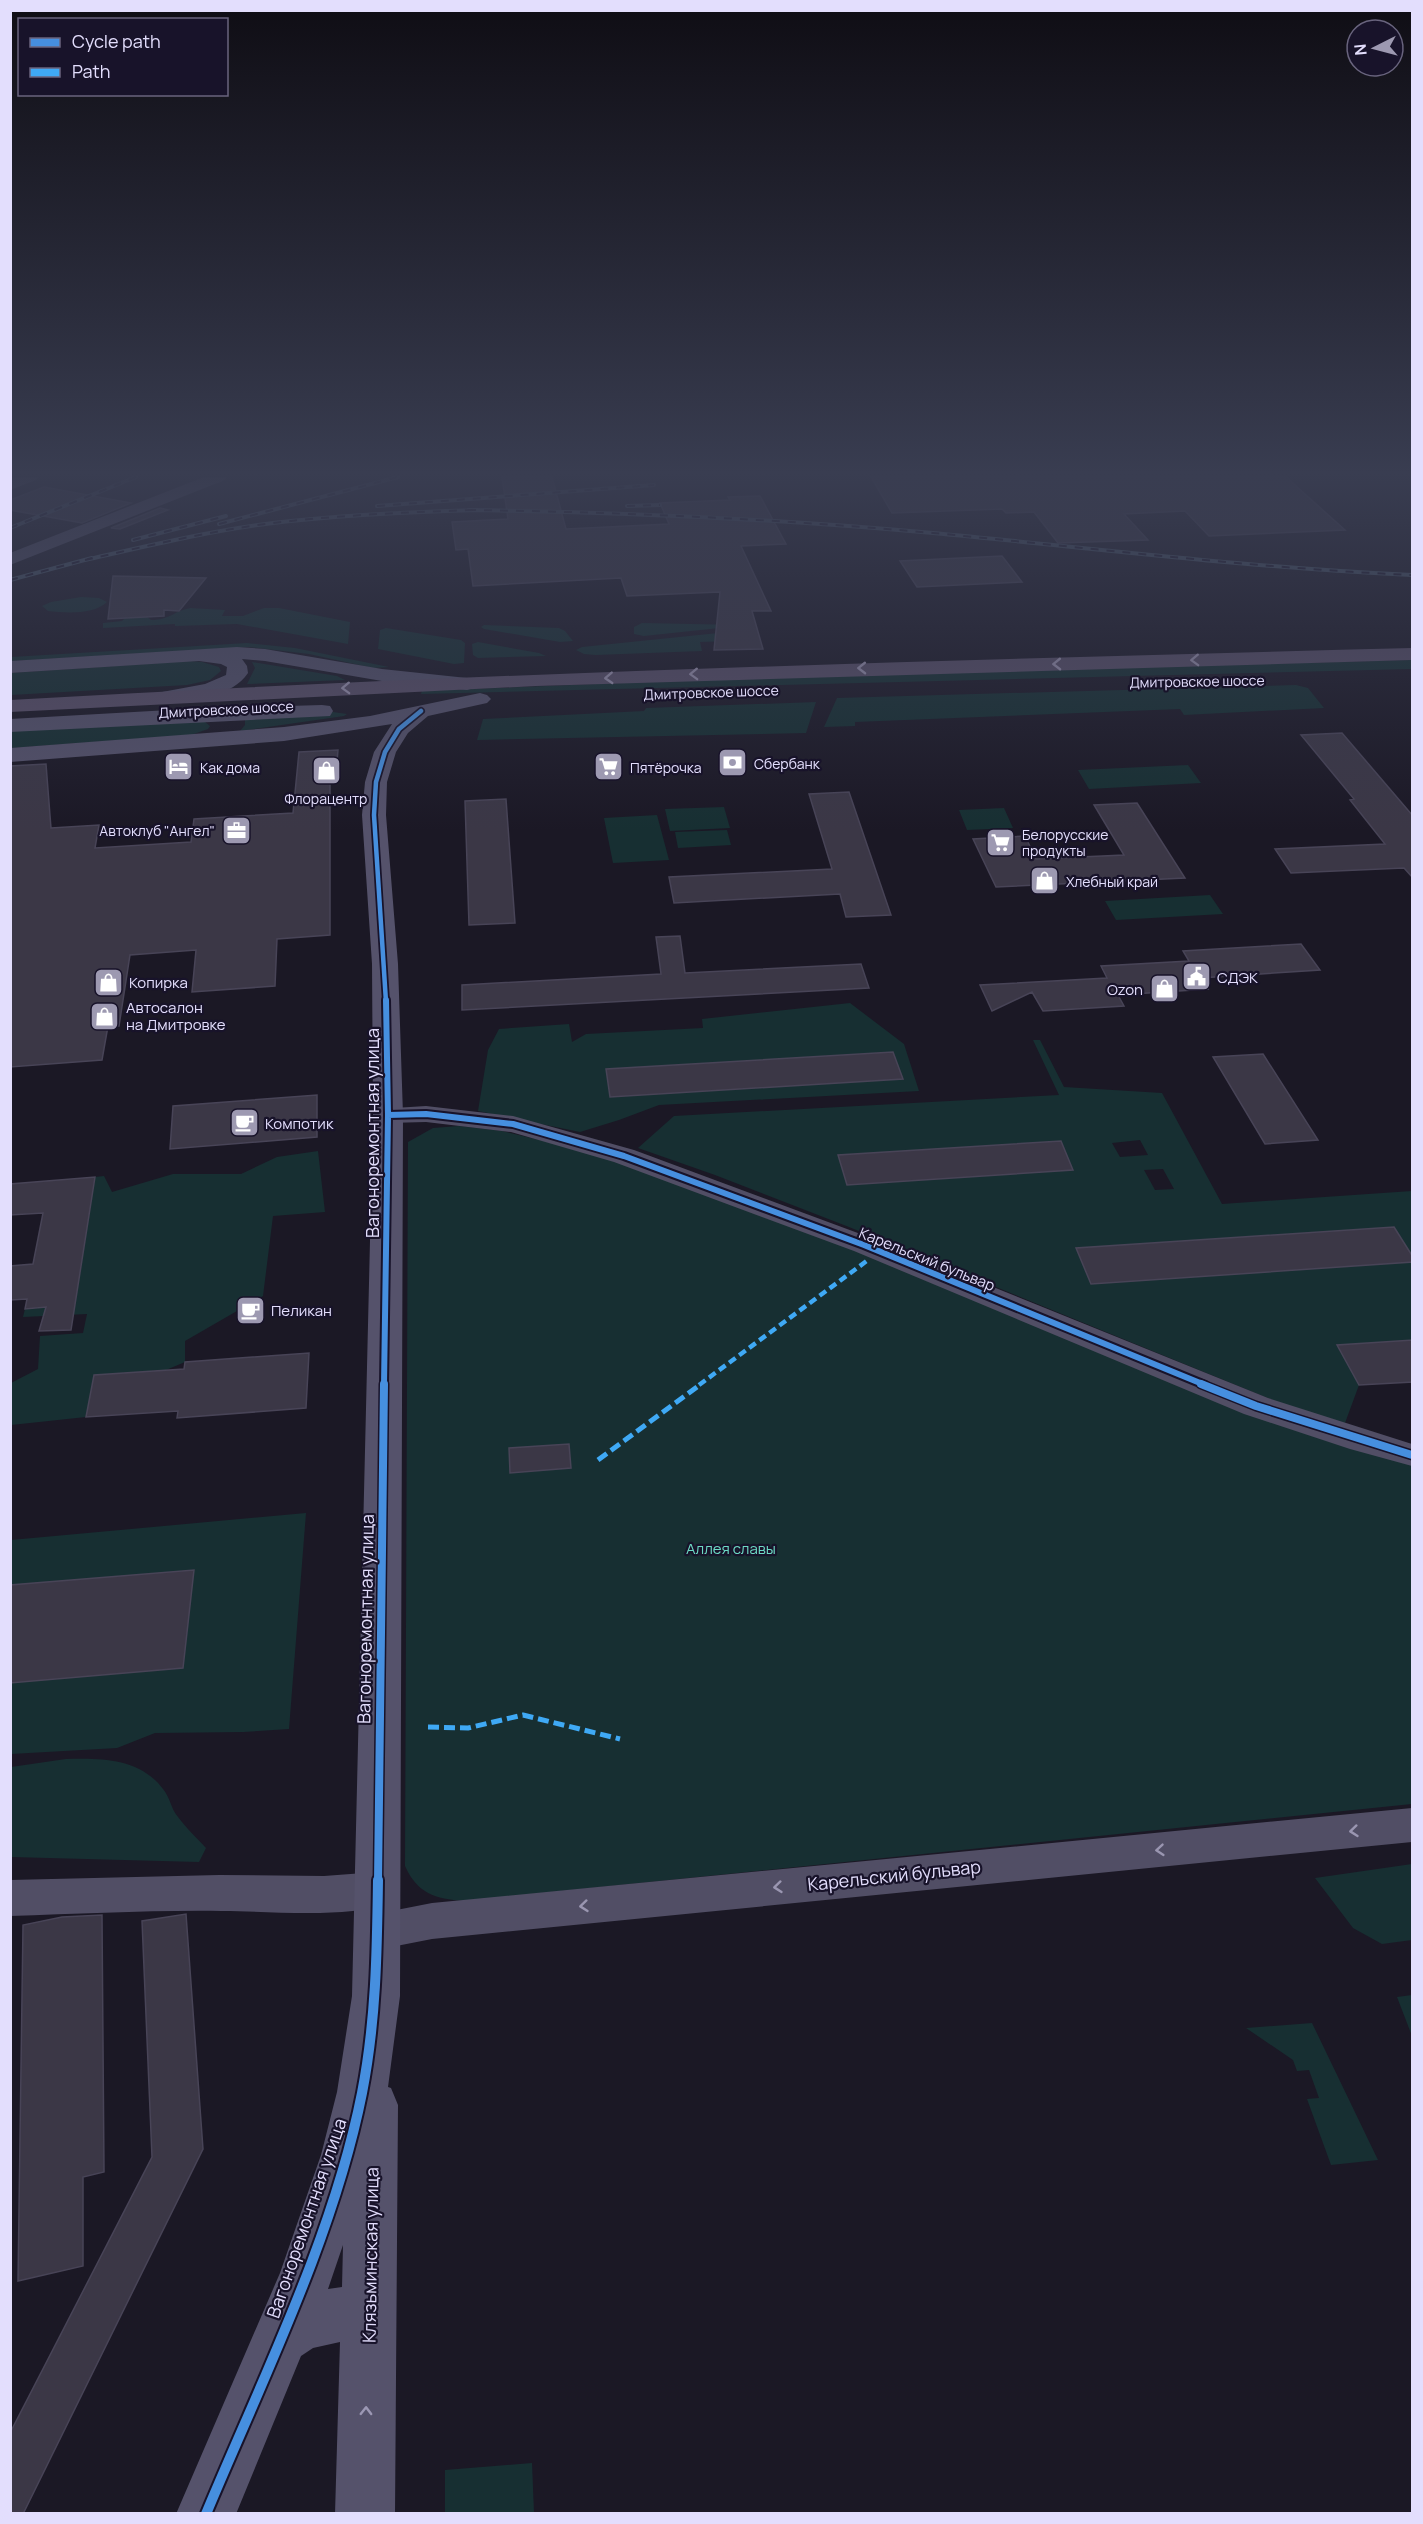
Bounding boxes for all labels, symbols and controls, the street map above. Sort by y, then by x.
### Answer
legend [18,18,228,96]
north arrow [1345,18,1405,78]
text: Cycle path [72,29,161,53]
text: N [1349,43,1372,56]
text: Path [72,59,110,83]
one-way arrow [1190,654,1199,667]
one-way arrow [1053,657,1062,670]
one-way arrow [858,662,867,675]
one-way arrow [689,668,698,681]
street label: Дмитровское шоссе [1129,670,1265,692]
one-way arrow [605,671,614,684]
street label: Дмитровское шоссе [643,680,779,704]
one-way arrow [342,682,351,695]
street label: Дмитровское шоссе [158,696,294,722]
bank icon: Сбербанк [717,747,749,779]
hotel icon: Как дома [163,751,195,783]
supermarket icon: Пятёрочка [593,751,625,783]
place label: Сбербанк [754,754,821,773]
shop icon: Флорацентр [310,755,342,787]
place label: Как дома [200,758,260,777]
place label: Пятёрочка [630,758,702,777]
place label: Флорацентр [285,789,367,808]
office icon: Автоклуб "Ангел" [220,814,252,846]
place label: Автоклуб "Ангел" [99,821,215,840]
place label: Белорусские продукты [1022,825,1108,860]
supermarket icon: Белорусские продукты [985,826,1017,858]
shop icon: Хлебный край [1029,865,1061,897]
place label: Хлебный край [1066,872,1158,891]
public building icon: СДЭК [1180,961,1212,993]
shop icon: Копирка [92,966,124,998]
place label: СДЭК [1217,967,1258,988]
place label: Копирка [129,972,188,993]
shop icon: Ozon [1148,973,1180,1005]
place label: Ozon [1107,979,1143,1000]
place label: Автосалон на Дмитровке [126,997,226,1035]
shop icon: Автосалон на Дмитровке [89,1000,121,1032]
street label: Вагоноремонтная улица [360,1028,384,1238]
cafe icon: Компотик [228,1107,260,1139]
place label: Компотик [265,1113,334,1134]
street label: Карельский бульвар [856,1222,998,1296]
cafe icon: Пеликан [234,1294,266,1326]
place label: Пеликан [271,1300,332,1321]
street label: Вагоноремонтная улица [351,1514,379,1724]
park label: Аллея славы [686,1538,776,1559]
one-way arrow [1350,1824,1359,1837]
one-way arrow [1156,1843,1165,1856]
street label: Карельский бульвар [806,1854,982,1896]
one-way arrow [773,1880,783,1893]
one-way arrow [579,1899,588,1912]
street label: Вагоноремонтная улица [260,2115,352,2321]
street label: Клязьминская улица [356,2167,384,2343]
one-way arrow [360,2406,373,2415]

